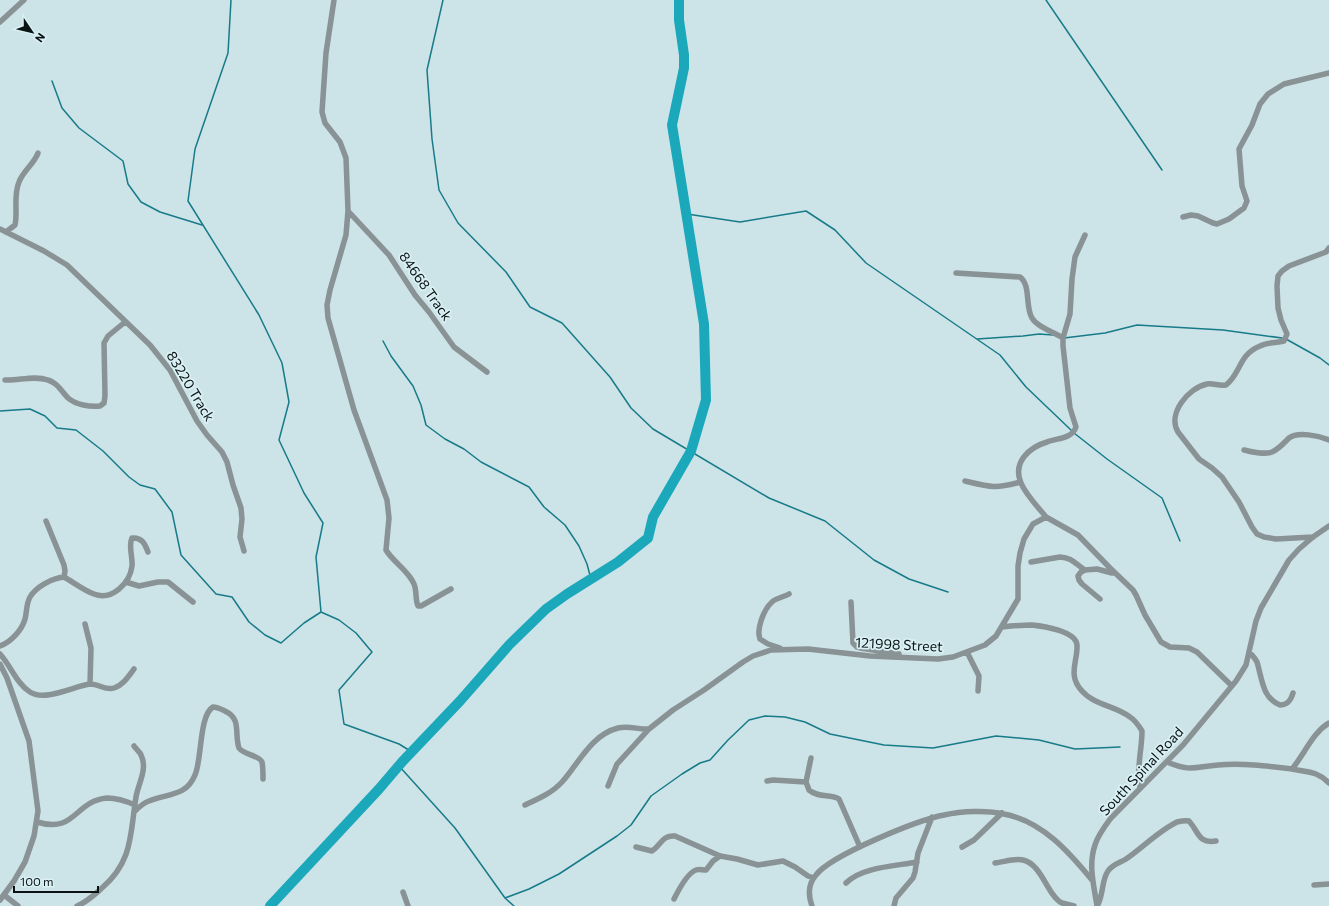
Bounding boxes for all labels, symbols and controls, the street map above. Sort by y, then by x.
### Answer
north arrow [12,12,52,52]
text: N [33,31,48,45]
street label: 84668 Track [396,248,456,324]
street label: 83220 Track [163,348,219,424]
street label: 121998 Street [855,633,943,655]
street label: South Spinal Road [1095,723,1187,819]
scale bar [14,868,98,894]
text: 100 m [20,874,54,888]

